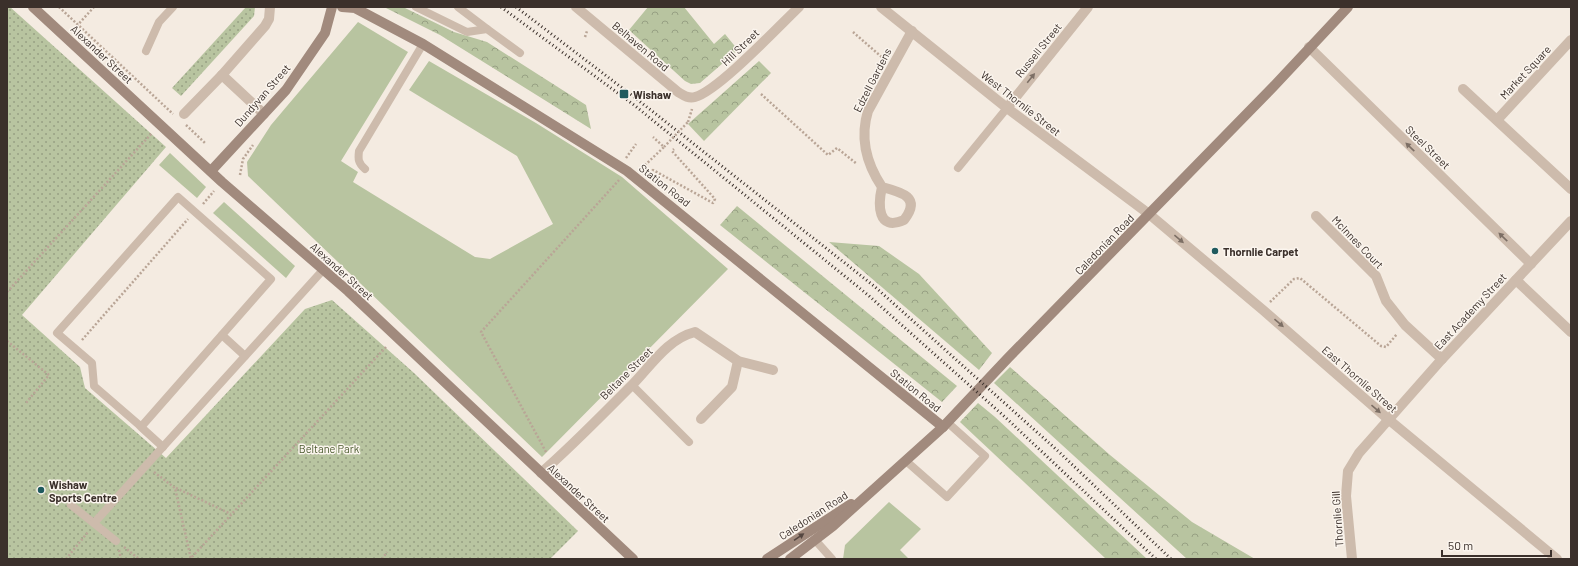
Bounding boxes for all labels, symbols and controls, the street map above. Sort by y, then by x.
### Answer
street label: Belhaven Road [610,18,672,74]
street label: Russell Street [1012,20,1064,80]
street label: Alexander Street [68,22,136,86]
street label: Hill Street [718,26,762,68]
street label: Market Square [1497,42,1553,102]
street label: Edzell Gardens [850,46,894,114]
street label: Dundyvan Street [231,61,293,129]
street label: West Thornlie Street [978,68,1064,138]
one-way arrow [1027,72,1035,83]
marker: Wishaw [618,88,630,100]
place label: Wishaw [633,88,672,101]
street label: Steel Street [1403,123,1453,171]
one-way arrow [1405,142,1415,151]
street label: Station Road [637,161,693,209]
street label: Caledonian Road [1072,211,1136,277]
street label: McInnes Court [1330,213,1386,271]
one-way arrow [1498,232,1508,242]
one-way arrow [1174,235,1185,244]
street label: Alexander Street [308,239,376,303]
place label: Thornlie Carpet [1223,245,1298,258]
marker: Thornlie Carpet [1210,246,1220,256]
street label: East Academy Street [1431,270,1509,352]
one-way arrow [1273,319,1284,328]
street label: East Thornlie Street [1320,343,1400,415]
street label: Beltane Street [597,344,655,402]
street label: Station Road [888,366,944,414]
one-way arrow [1371,404,1382,413]
park label: Beltane Park [299,442,360,455]
street label: Alexander Street [545,461,613,525]
place label: Wishaw Sports Centre [49,478,117,504]
marker: Wishaw Sports Centre [36,485,46,495]
street label: Caledonian Road [776,488,850,542]
street label: Thornlie Gill [1329,491,1345,547]
scale bar [1442,532,1551,558]
one-way arrow [794,533,805,541]
text: 50 m [1448,538,1473,552]

